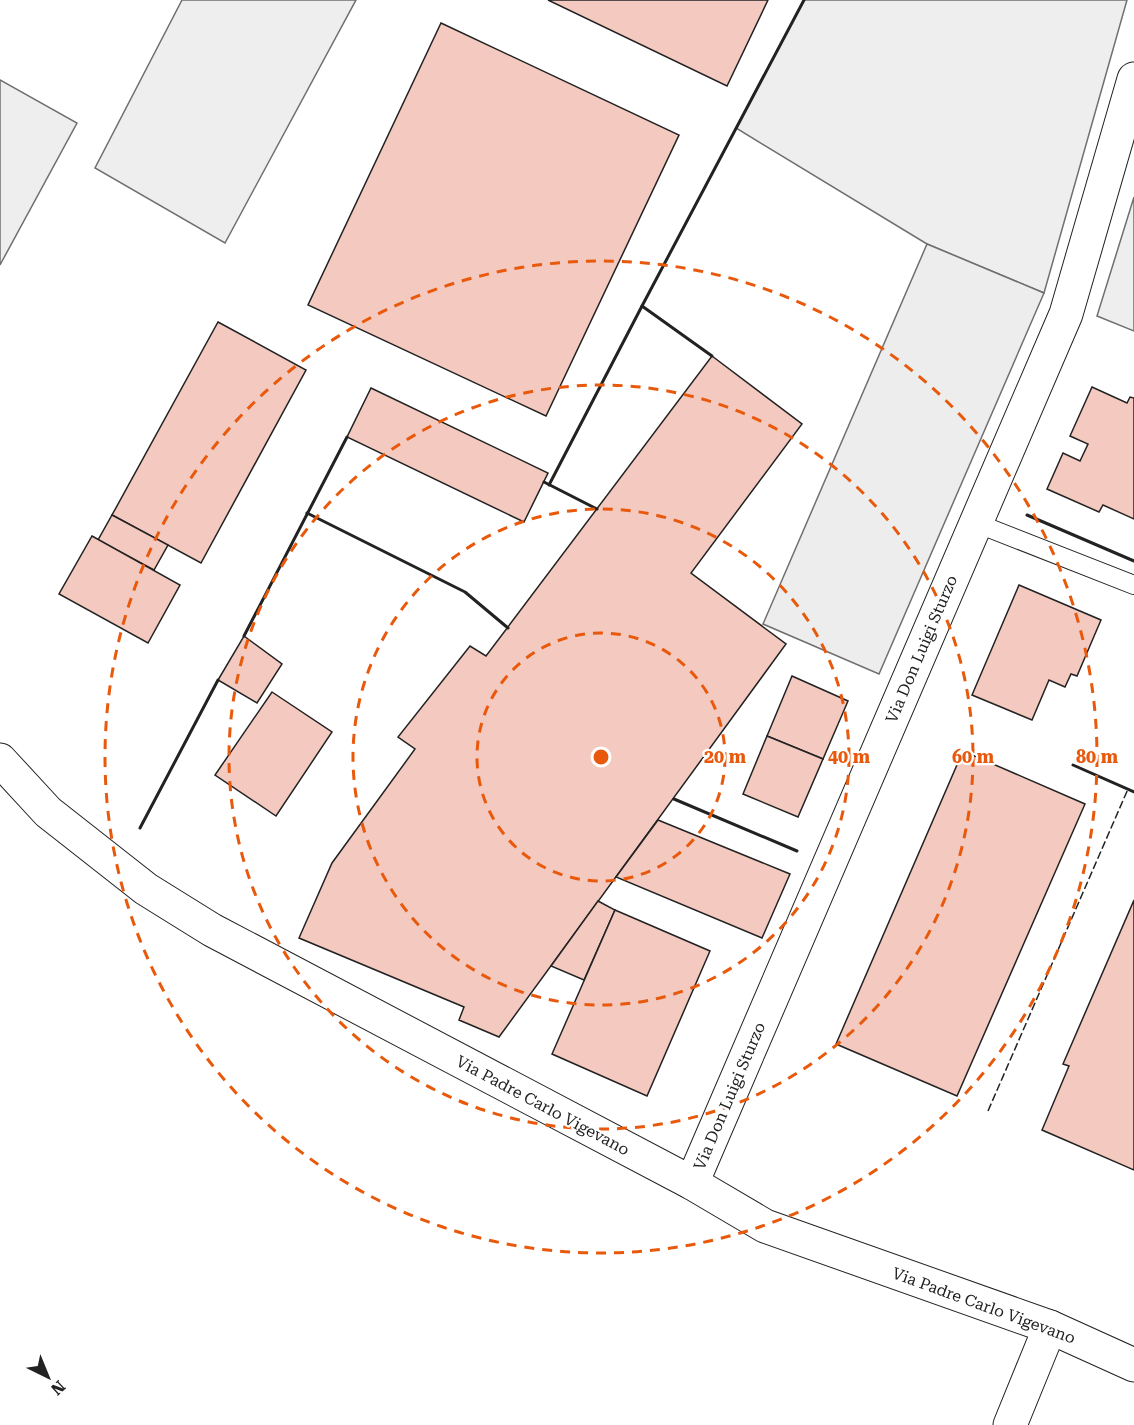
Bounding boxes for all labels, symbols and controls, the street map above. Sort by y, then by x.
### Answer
street label: Via Don Luigi Sturzo [882,572,961,726]
text: 20 m [704,746,747,767]
text: 40 m [828,746,871,767]
text: 60 m [952,746,995,767]
text: 80 m [1076,746,1119,767]
centre of rings [591,747,611,767]
street label: Via Don Luigi Sturzo [690,1019,769,1173]
street label: Via Padre Carlo Vigevano [453,1052,633,1159]
street label: Via Padre Carlo Vigevano [890,1263,1078,1348]
north arrow [18,1347,78,1407]
text: N [47,1376,69,1399]

